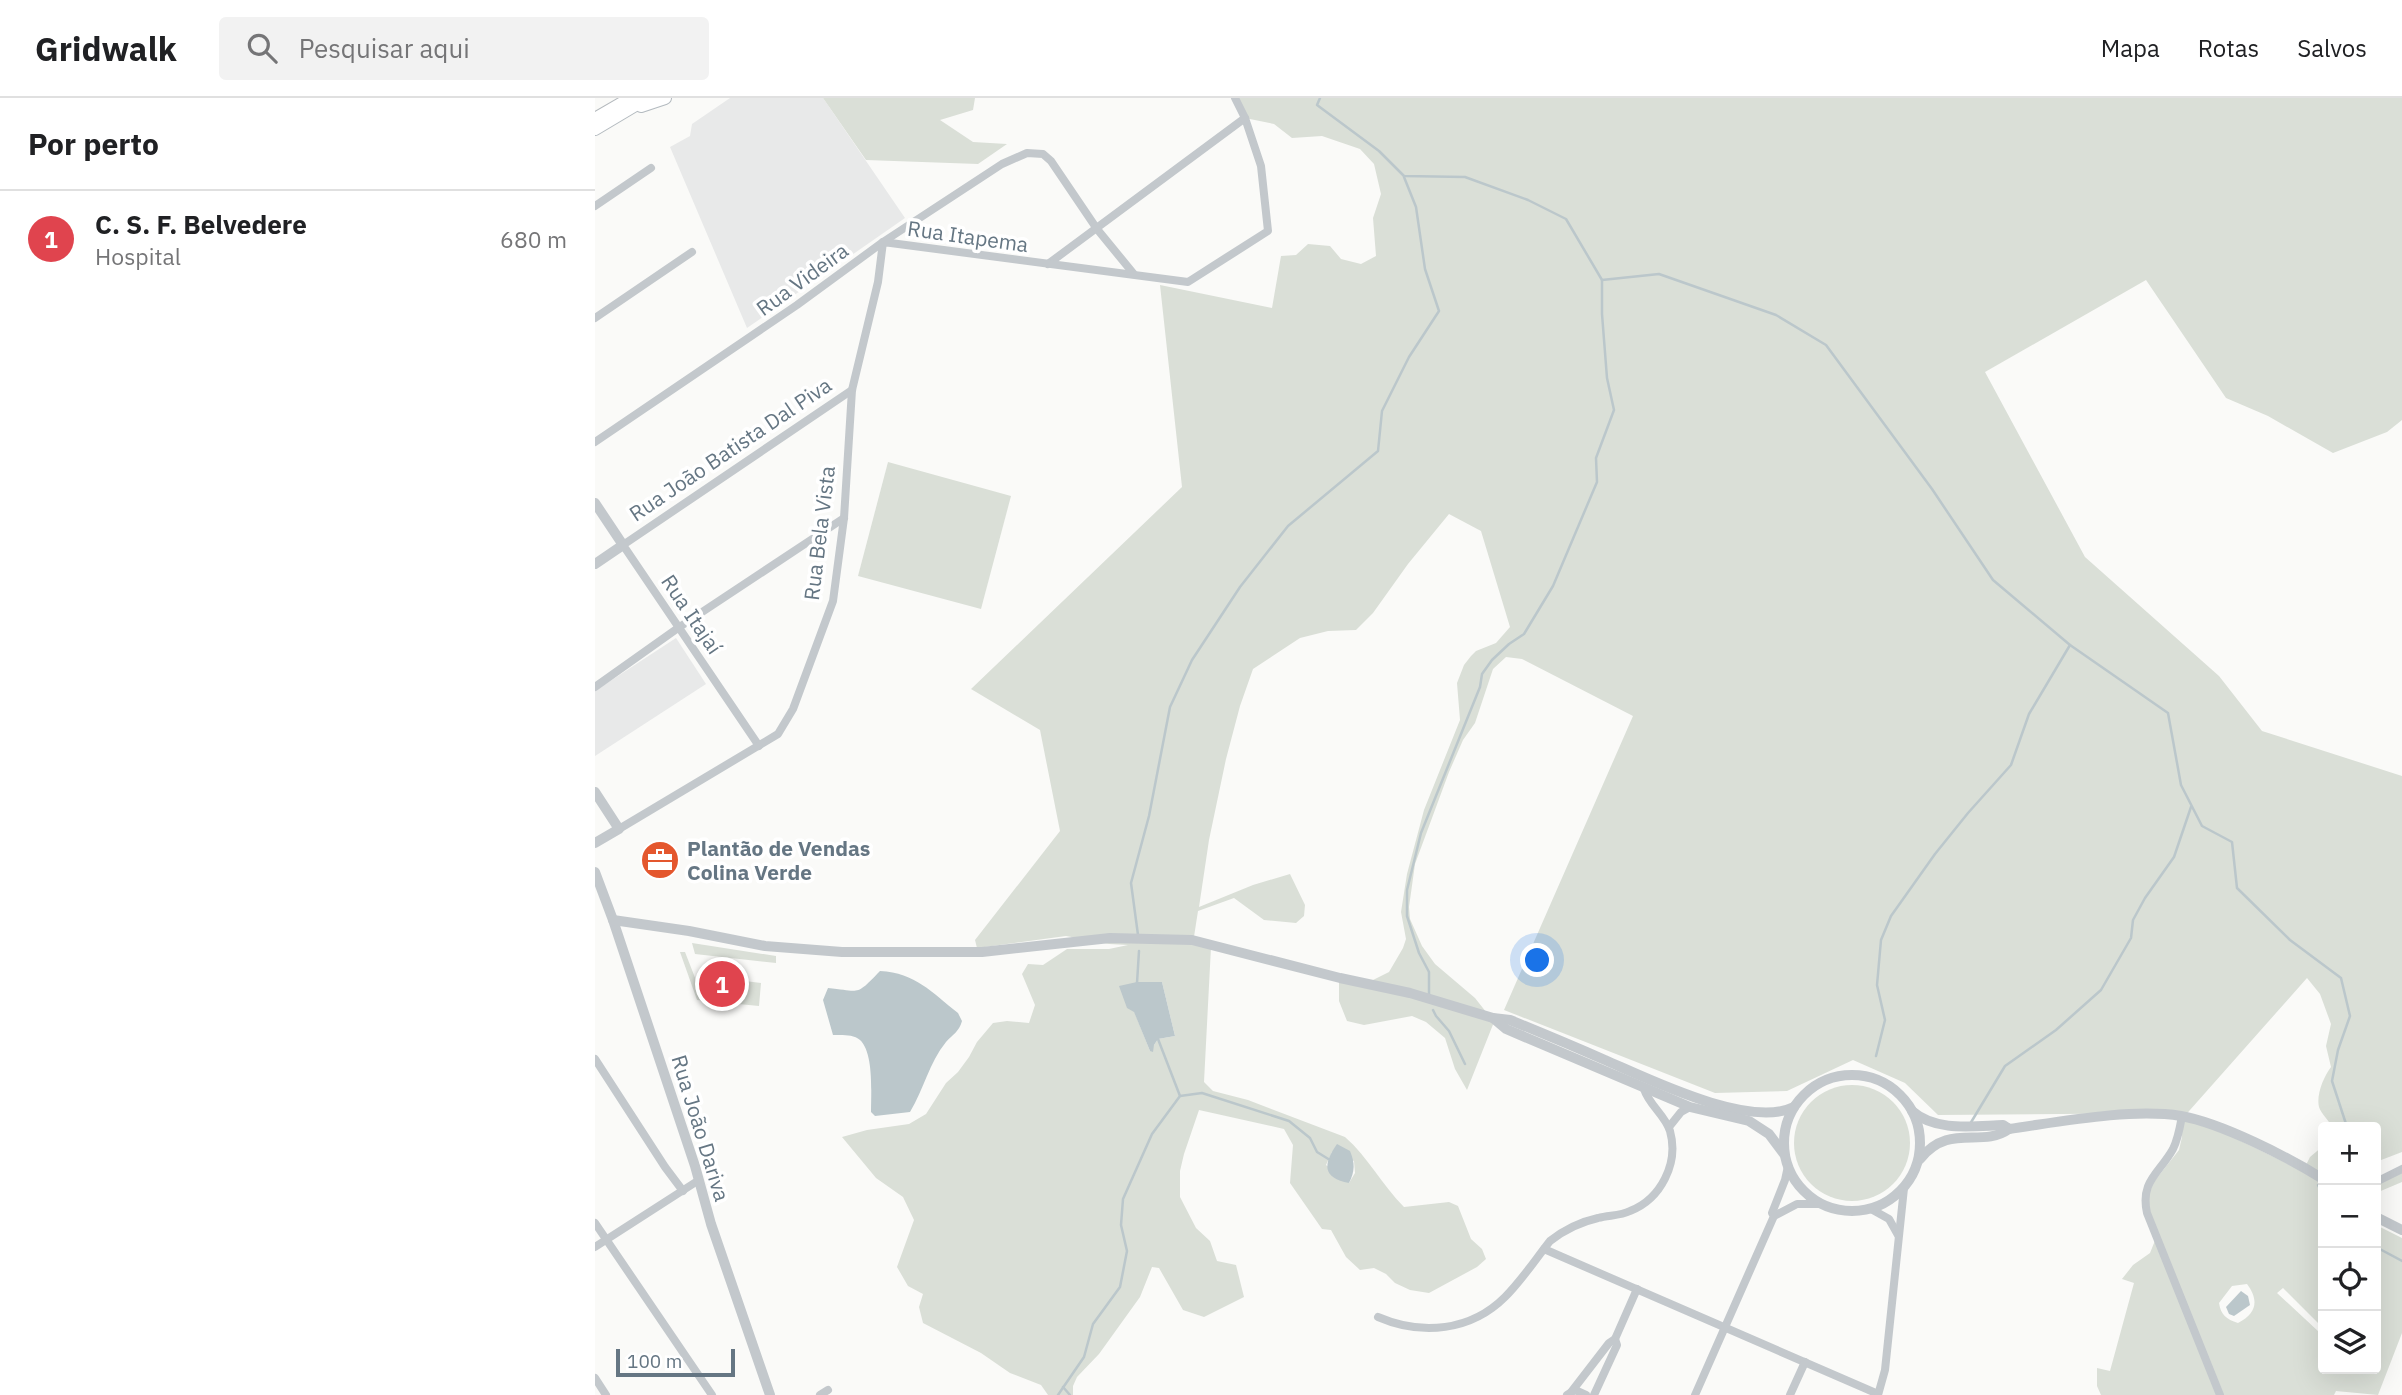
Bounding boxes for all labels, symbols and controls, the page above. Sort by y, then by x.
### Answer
search box [219,17,709,80]
text: Gridwalk [35,27,177,70]
icon: search [243,29,281,67]
text: Pesquisar aqui [299,31,470,65]
text: Mapa [2101,32,2160,64]
text: Rotas [2198,32,2259,64]
text: Salvos [2297,32,2367,64]
text: Por perto [28,124,159,163]
text: C. S. F. Belvedere [95,207,307,241]
street label: Rua Itapema [906,214,1030,258]
text: 1 [44,224,58,254]
text: 680 m [500,224,567,254]
street label: Rua Videira [750,236,854,322]
text: Hospital [95,241,181,271]
street label: Rua João Batista Dal Piva [623,371,837,527]
street label: Rua Bela Vista [797,464,841,602]
street label: Rua Itajaí [655,569,729,659]
place label: Plantão de Vendas Colina Verde [687,834,870,886]
office icon: Plantão de Vendas Colina Verde [639,839,681,881]
your location [1520,943,1554,977]
pin: 1 [699,958,745,1010]
street label: Rua João Dariva [665,1051,737,1205]
map controls [2318,1122,2381,1374]
button: + [2318,1122,2381,1185]
button: − [2318,1185,2381,1248]
button: locate [2318,1248,2381,1311]
button: layers [2318,1311,2381,1374]
scale bar [616,1346,735,1378]
text: 100 m [627,1349,682,1373]

